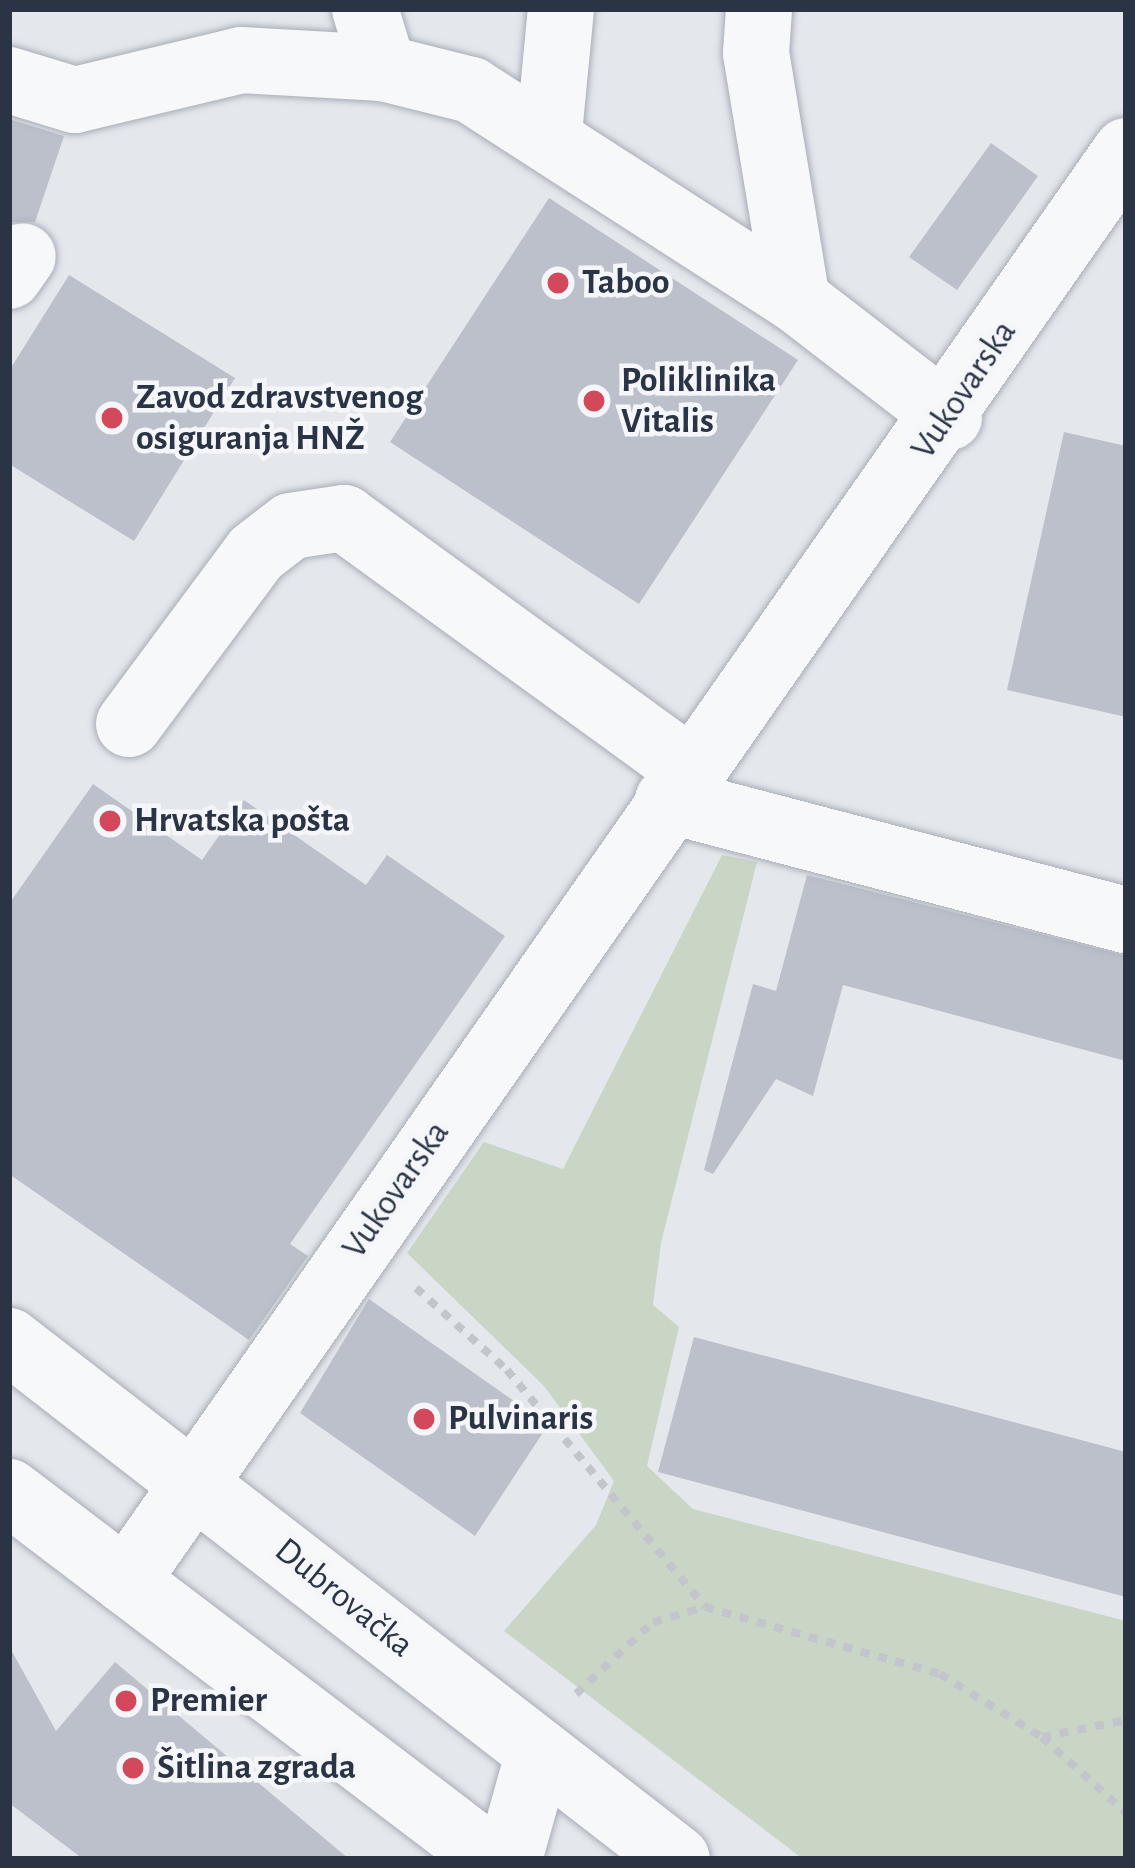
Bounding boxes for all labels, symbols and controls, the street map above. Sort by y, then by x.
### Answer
place label: Taboo [582,261,670,305]
marker: Taboo [545,270,571,296]
street label: Vukovarska [902,312,1026,468]
place label: Poliklinika Vitalis [621,358,776,443]
place label: Zavod zdravstvenog osiguranja HNŽ [136,375,423,460]
marker: Poliklinika Vitalis [578,385,610,417]
marker: Zavod zdravstvenog osiguranja HNŽ [99,405,125,431]
place label: Hrvatska pošta [134,799,350,843]
marker: Hrvatska pošta [97,808,123,834]
street label: Vukovarska [333,1113,459,1267]
place label: Pulvinaris [448,1397,593,1441]
marker: Pulvinaris [411,1406,437,1432]
street label: Dubrovačka [266,1529,422,1667]
place label: Premier [150,1679,267,1723]
marker: Premier [113,1688,139,1714]
place label: Šitlina zgrada [157,1746,356,1790]
marker: Šitlina zgrada [120,1755,146,1781]

